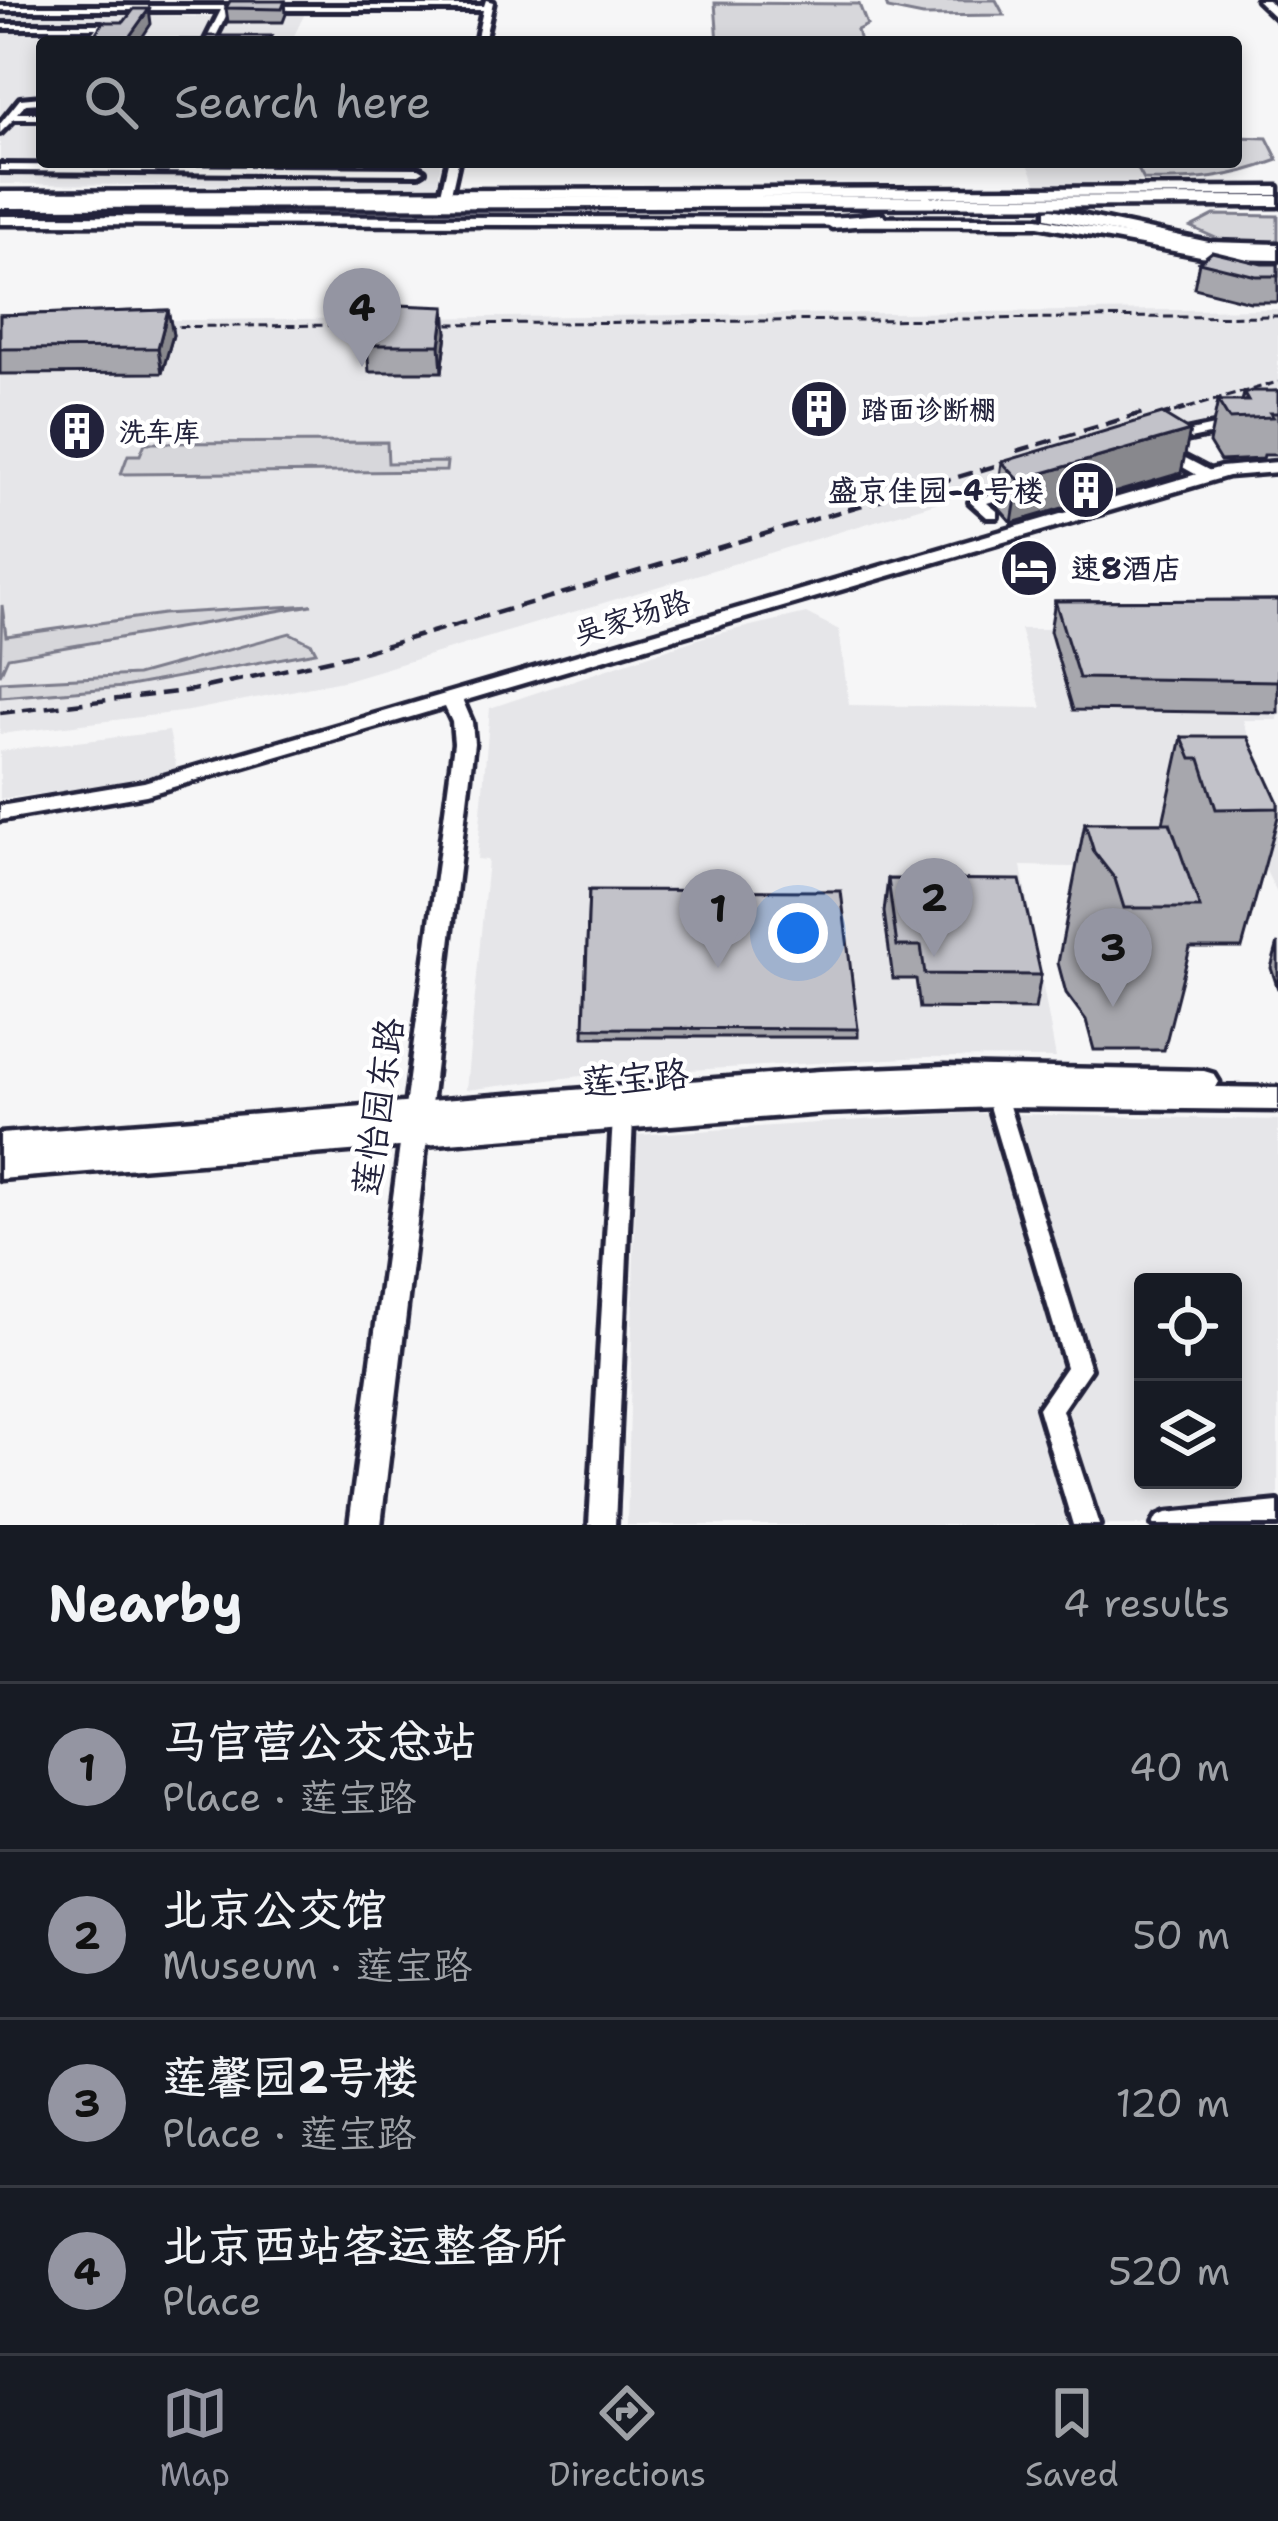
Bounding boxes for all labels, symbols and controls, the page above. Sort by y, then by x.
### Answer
search box [36,36,1242,168]
icon: search [78,69,144,135]
text: Search here [174,72,431,132]
pin: 4 [323,268,401,367]
building icon: 踏面诊断棚 [788,378,850,440]
place label: 踏面诊断棚 [861,391,996,428]
building icon: 洗车库 [46,400,108,462]
place label: 洗车库 [119,413,200,450]
building icon: 盛京佳园-4号楼 [1055,459,1117,521]
place label: 盛京佳园-4号楼 [828,470,1044,511]
hotel icon: 速8酒店 [998,537,1060,599]
place label: 速8酒店 [1071,548,1182,589]
street label: 吴家场路 [569,580,695,654]
pin: 2 [895,858,973,957]
pin: 1 [679,869,757,968]
your location [768,903,828,963]
pin: 3 [1074,908,1152,1007]
street label: 莲怡园东路 [341,1014,415,1200]
street label: 莲宝路 [579,1049,691,1107]
map controls [1134,1273,1242,1489]
button: locate [1134,1273,1242,1381]
button: layers [1134,1381,1242,1489]
text: Nearby [48,1569,243,1637]
text: 4 results [1063,1577,1230,1629]
text: 马官营公交总站 [162,1711,477,1771]
text: 1 [78,1741,96,1793]
text: 40 m [1129,1741,1230,1793]
text: Place · 莲宝路 [162,1771,416,1823]
text: 北京公交馆 [162,1879,387,1939]
text: 2 [73,1909,101,1961]
text: 50 m [1132,1909,1230,1961]
text: Museum · 莲宝路 [162,1939,472,1991]
text: 莲馨园2号楼 [162,2047,419,2107]
text: 3 [73,2077,101,2129]
text: 120 m [1115,2077,1230,2129]
text: Place · 莲宝路 [162,2107,416,2159]
text: 北京西站客运整备所 [162,2215,567,2275]
text: 4 [73,2245,101,2297]
text: 520 m [1108,2245,1230,2297]
text: Place [162,2275,261,2327]
tab: Map [159,2380,230,2497]
tab: Directions [549,2380,706,2497]
tab: Saved [1025,2380,1119,2497]

